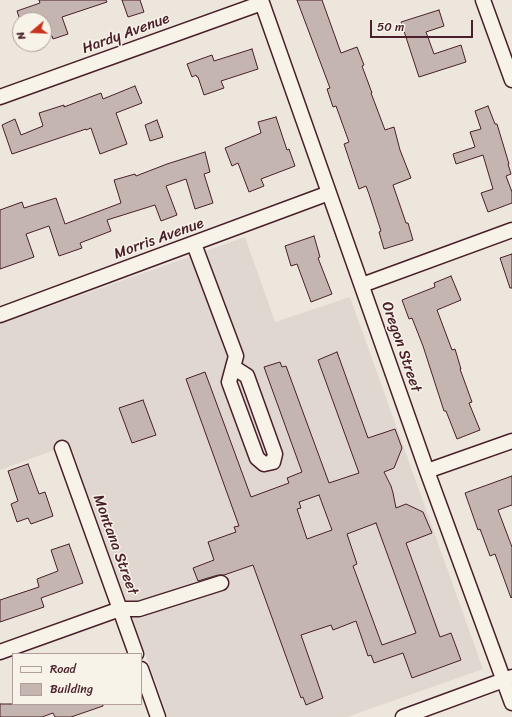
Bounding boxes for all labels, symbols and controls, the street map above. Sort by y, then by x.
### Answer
street label: Hardy Avenue [80,10,172,58]
north arrow [12,12,52,52]
scale bar [372,12,475,38]
text: 50 m [377,16,404,38]
text: N [11,29,31,42]
street label: Morris Avenue [112,214,206,264]
street label: Oregon Street [377,299,425,395]
street label: Montana Street [89,492,141,598]
legend [12,653,142,705]
text: Road [50,658,76,680]
text: Building [50,678,93,700]

